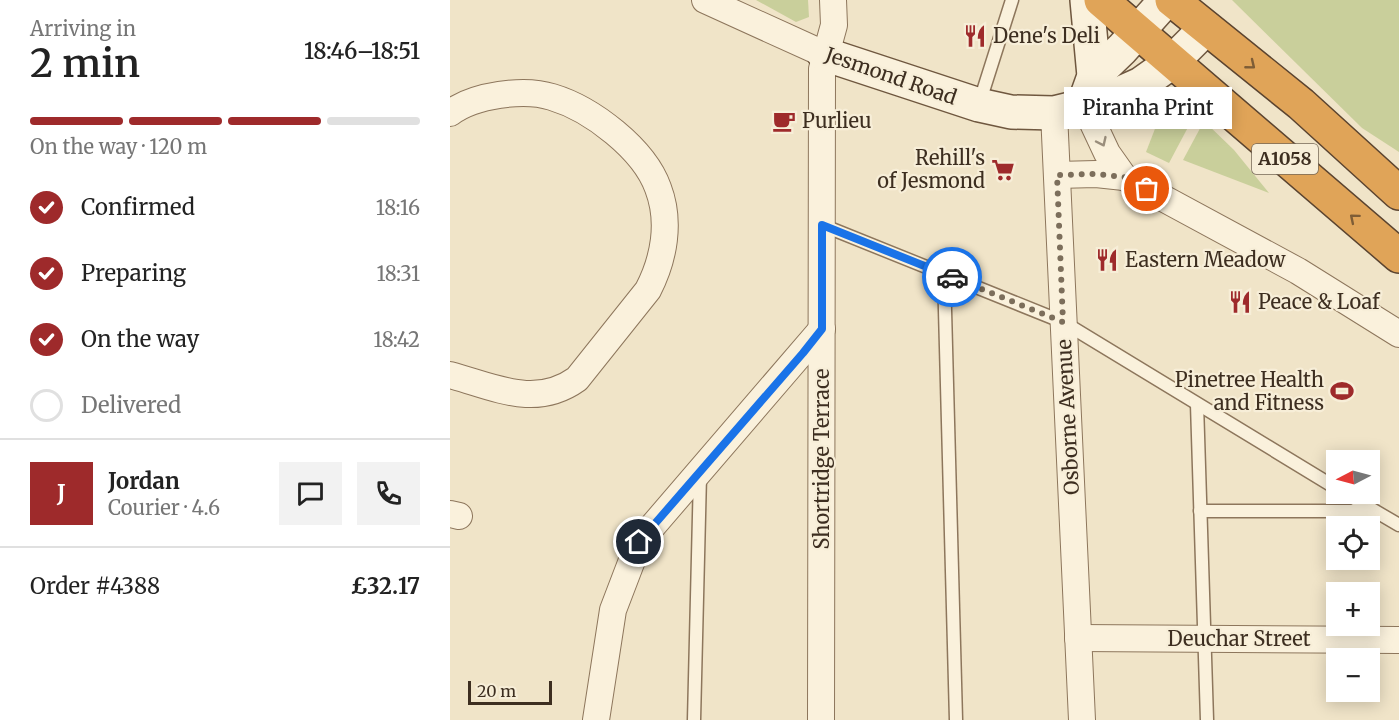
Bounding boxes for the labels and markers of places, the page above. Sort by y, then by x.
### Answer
restaurant icon: Dene's Deli [962,23,988,49]
place label: Dene's Deli [993,23,1100,48]
callout: Piranha Print [1063,87,1231,129]
cafe icon: Purlieu [771,108,797,134]
place label: Purlieu [802,108,872,133]
place label: Rehill's of Jesmond [877,145,985,193]
supermarket icon: Rehill's of Jesmond [990,157,1016,183]
pin [1121,163,1172,214]
restaurant icon: Eastern Meadow [1094,247,1120,273]
place label: Eastern Meadow [1125,247,1287,272]
restaurant icon: Peace & Loaf [1227,289,1253,315]
place label: Peace & Loaf [1258,289,1381,314]
place label: Pinetree Health and Fitness [1175,367,1324,415]
sports icon: Pinetree Health and Fitness [1329,378,1355,404]
pin [613,516,664,567]

